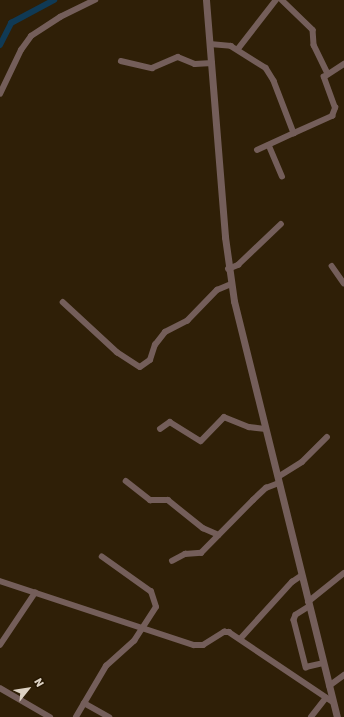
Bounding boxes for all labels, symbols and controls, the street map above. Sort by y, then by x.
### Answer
north arrow [8,669,48,709]
text: N [31,676,46,689]

